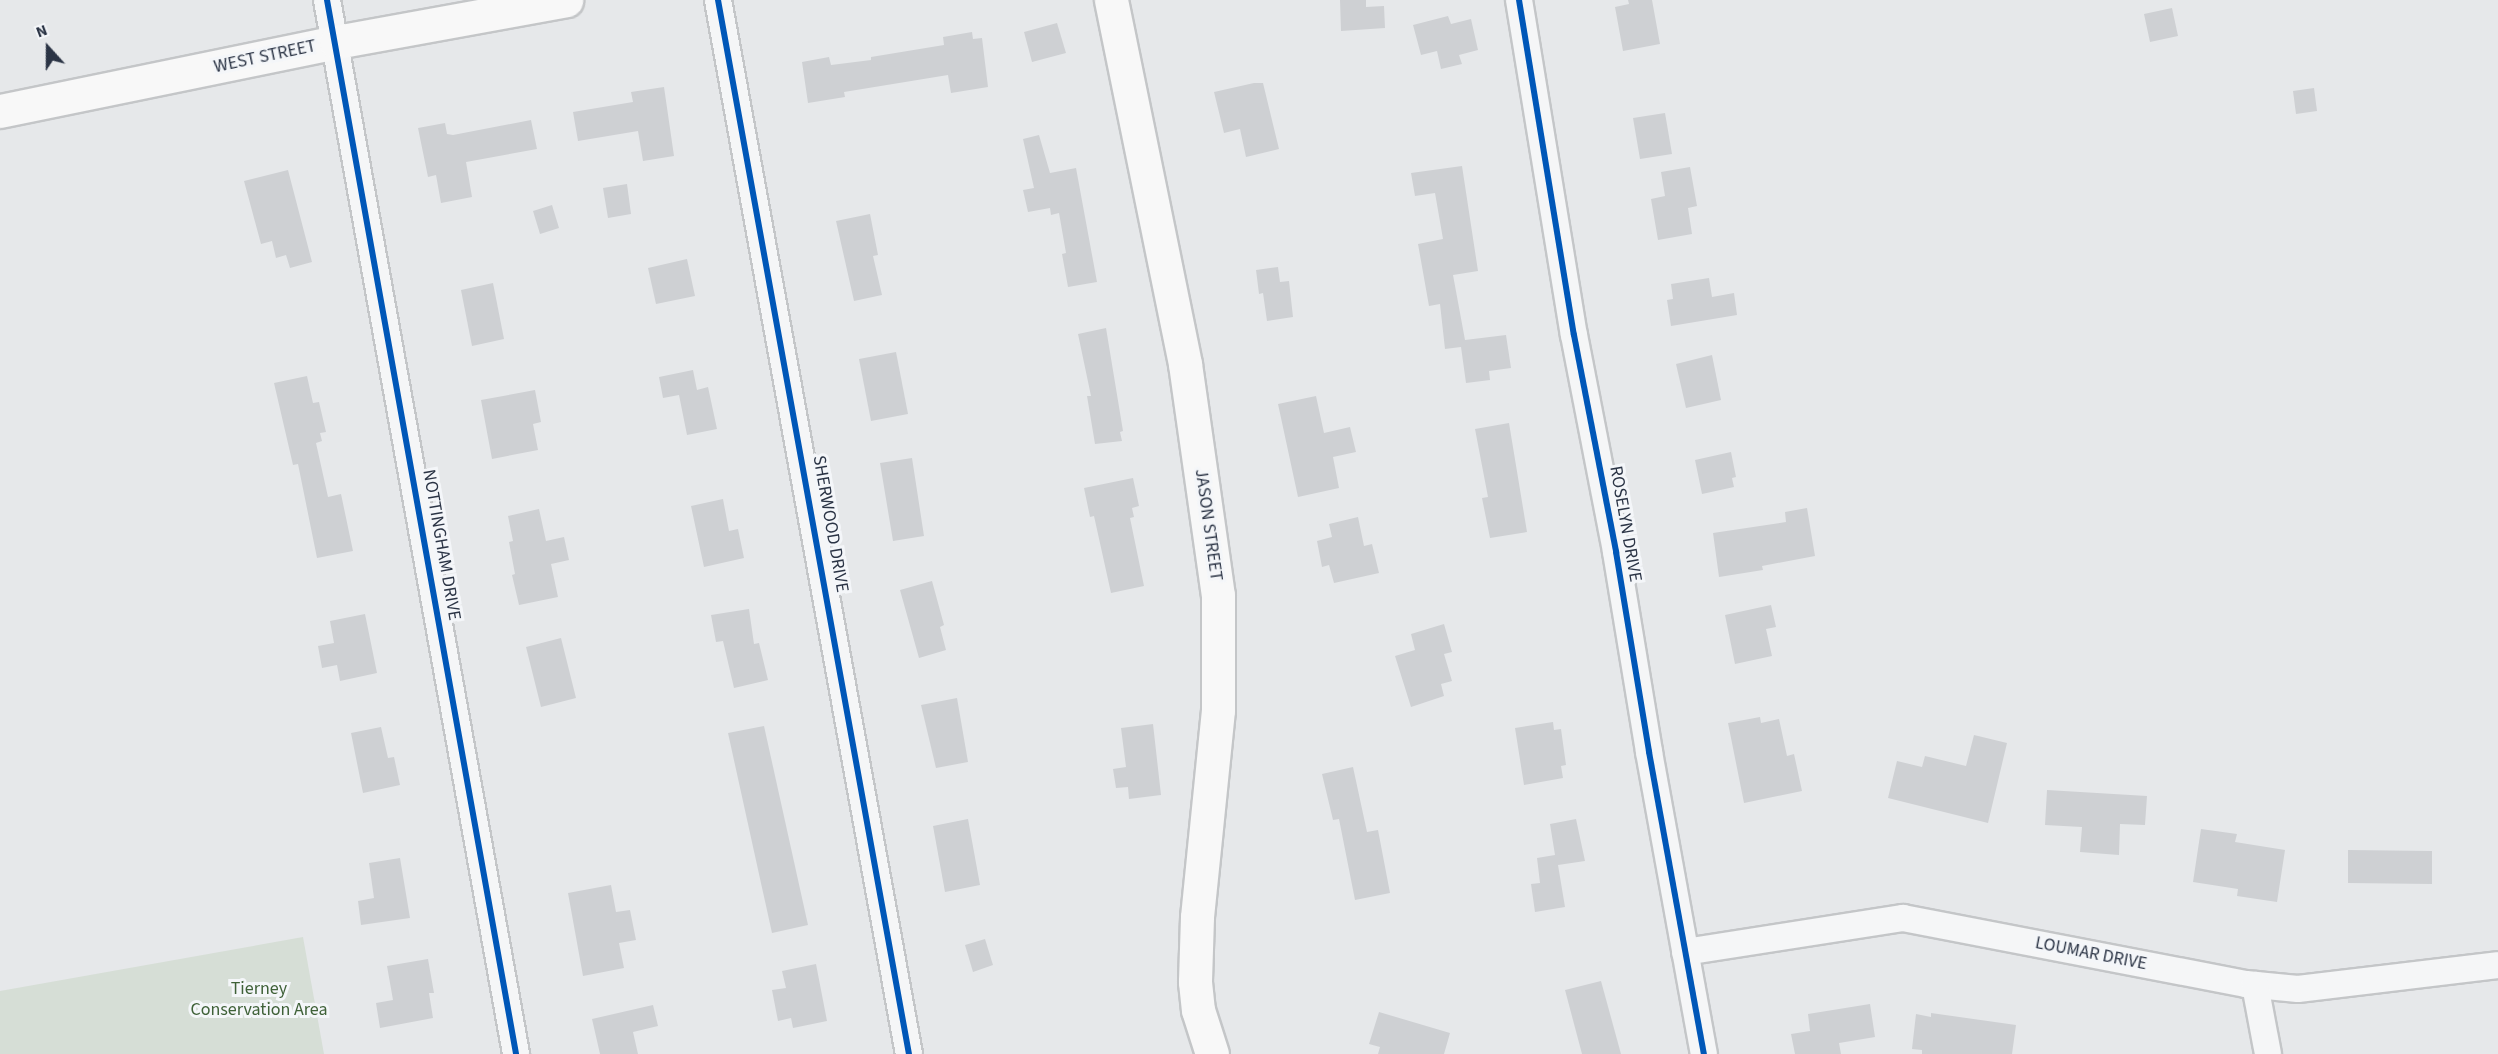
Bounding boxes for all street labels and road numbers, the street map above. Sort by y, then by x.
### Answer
street label: WEST STREET [212,36,318,78]
street label: SHERWOOD DRIVE [807,454,853,594]
street label: ROSELYN DRIVE [1604,464,1646,584]
street label: NOTTINGHAM DRIVE [417,468,465,622]
street label: JASON STREET [1189,468,1227,582]
street label: LOUMAR DRIVE [2033,933,2149,975]

